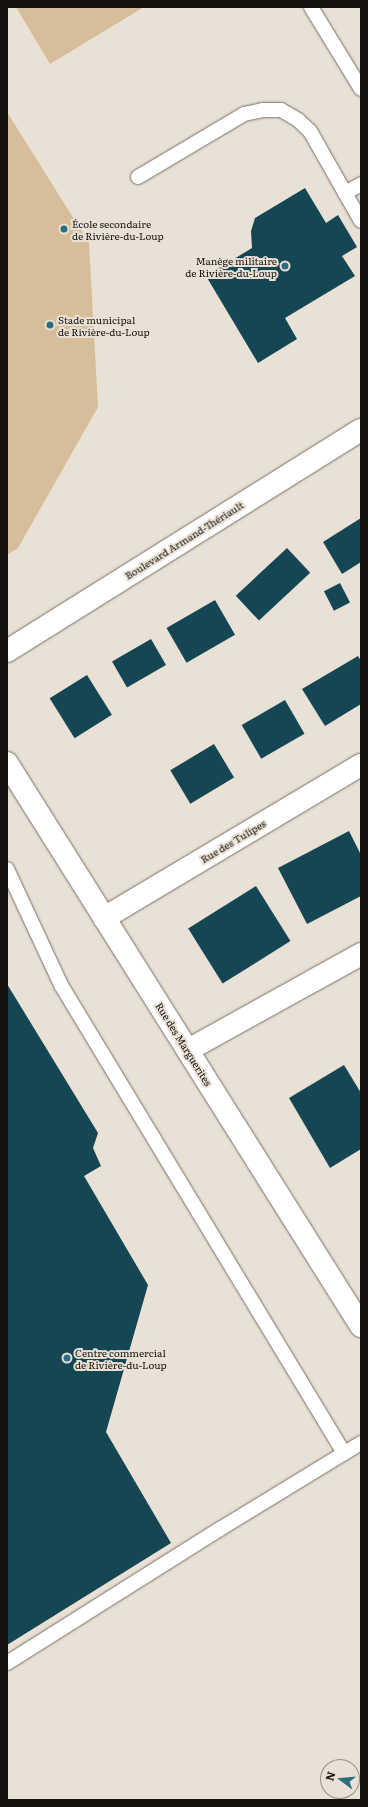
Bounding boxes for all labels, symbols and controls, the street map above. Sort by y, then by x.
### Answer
place label: École secondaire de Rivière-du-Loup [72,217,164,240]
marker: École secondaire de Rivière-du-Loup [59,224,69,234]
place label: Manège militaire de Rivière-du-Loup [185,254,277,278]
marker: Manège militaire de Rivière-du-Loup [280,261,290,271]
place label: Stade municipal de Rivière-du-Loup [58,313,150,336]
marker: Stade municipal de Rivière-du-Loup [45,320,55,330]
street label: Boulevard Armand-Thériault [123,498,245,582]
street label: Rue des Tulipes [198,817,268,865]
street label: Rue des Marguerites [153,1000,215,1088]
place label: Centre commercial de Rivière-du-Loup [75,1346,167,1370]
marker: Centre commercial de Rivière-du-Loup [62,1353,72,1363]
north arrow [320,1759,360,1799]
text: N [320,1769,338,1783]

